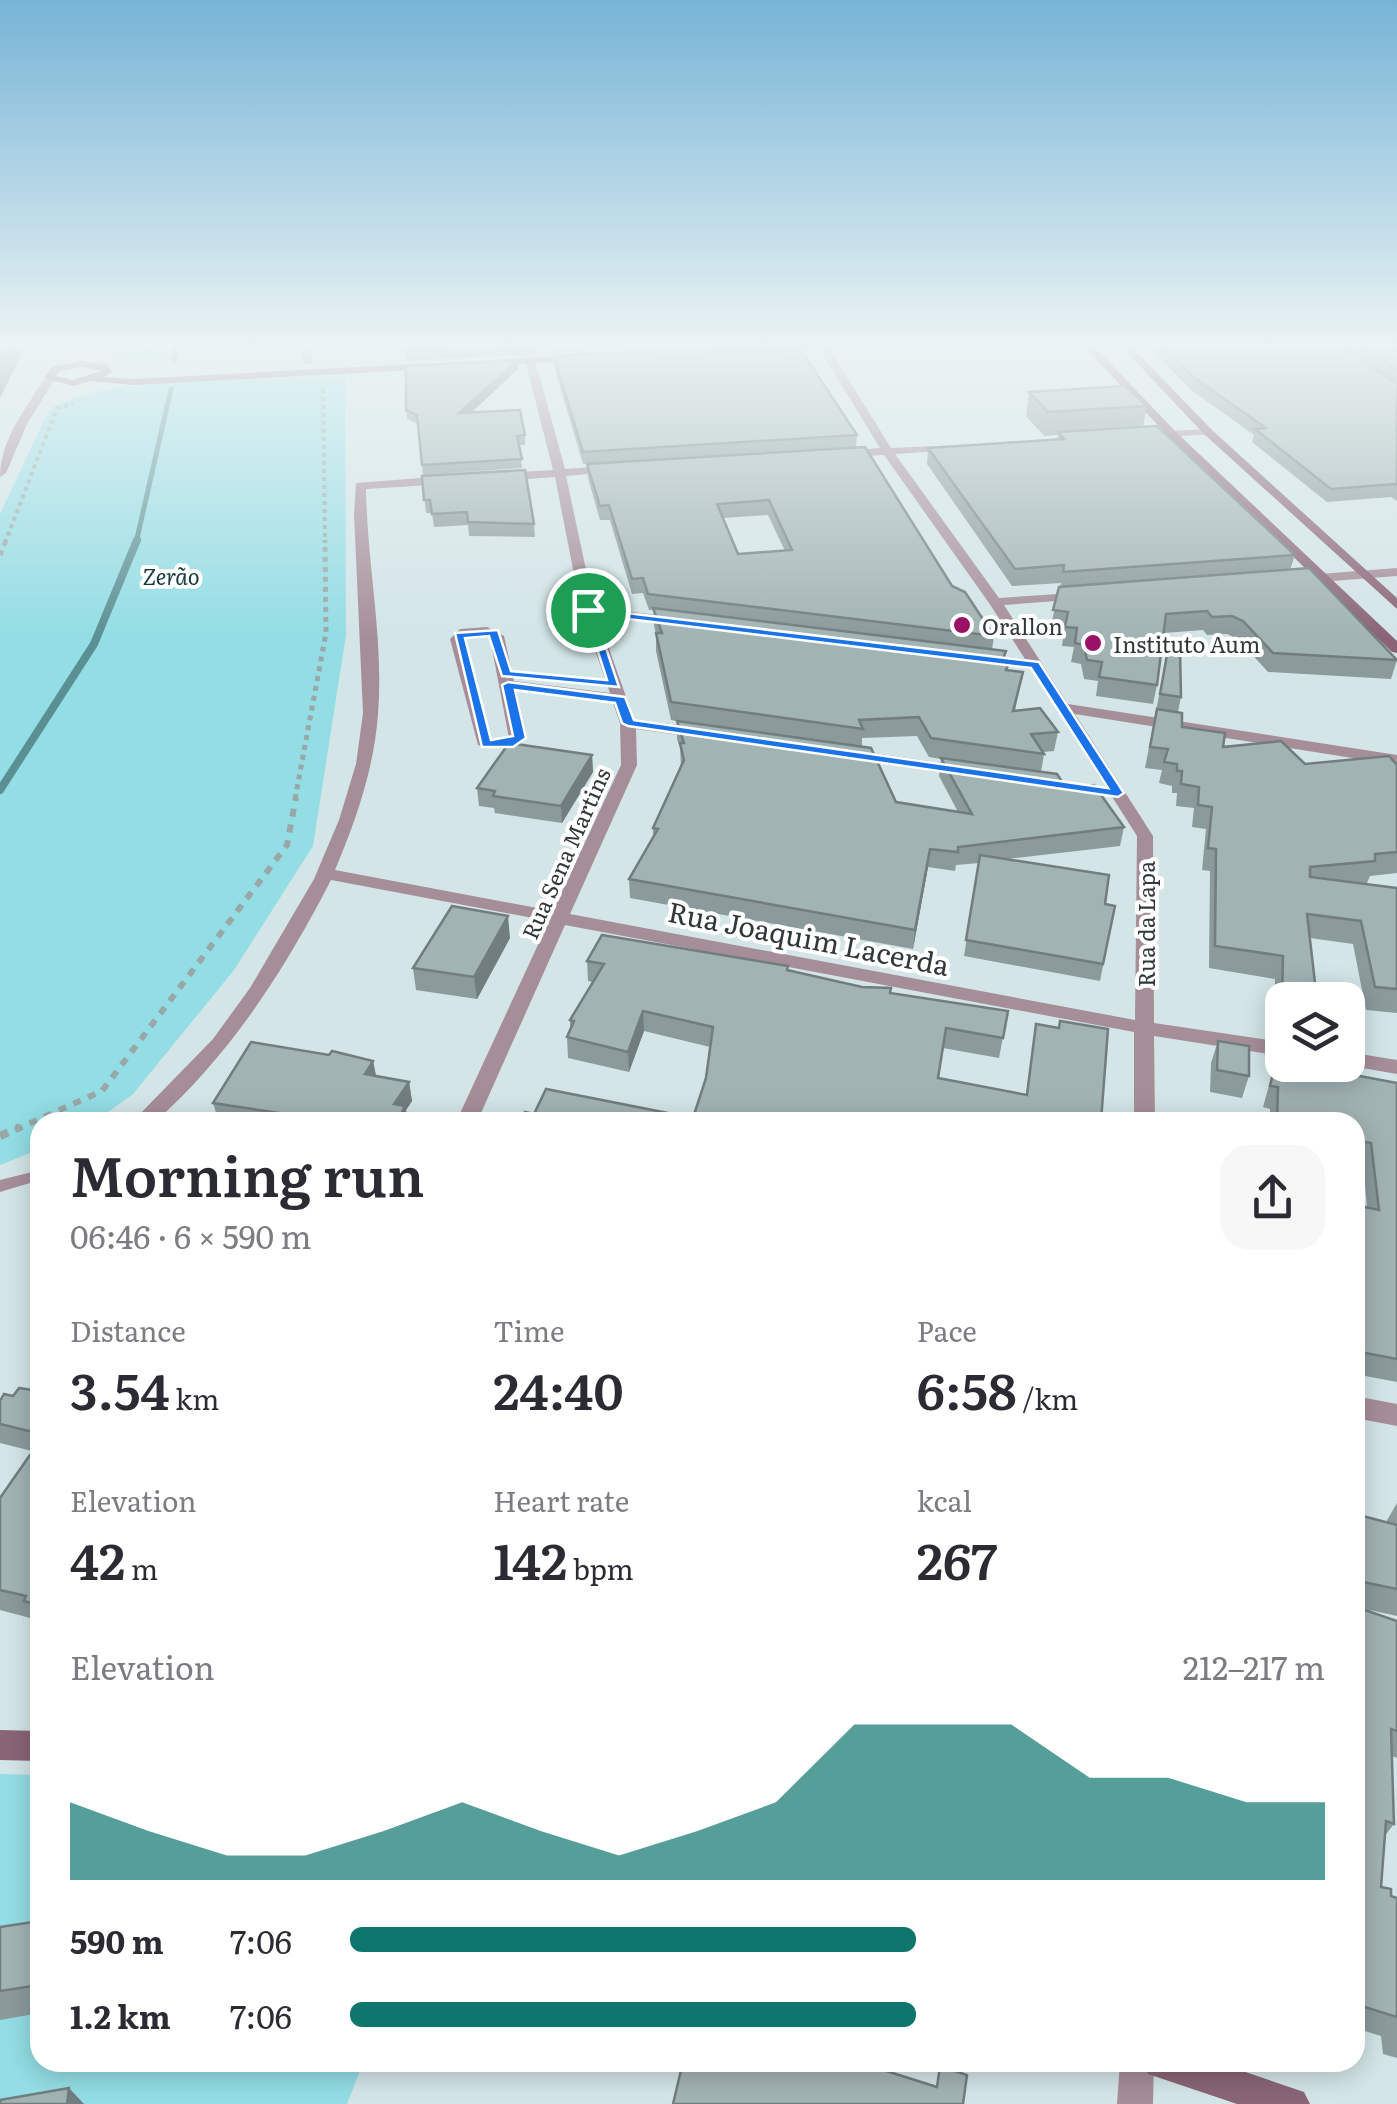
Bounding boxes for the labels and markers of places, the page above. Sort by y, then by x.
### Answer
pin [546,568,631,653]
place label: Orallon [982,609,1063,642]
marker: Orallon [951,614,973,636]
place label: Instituto Aum [1113,627,1260,660]
marker: Instituto Aum [1082,632,1104,654]

